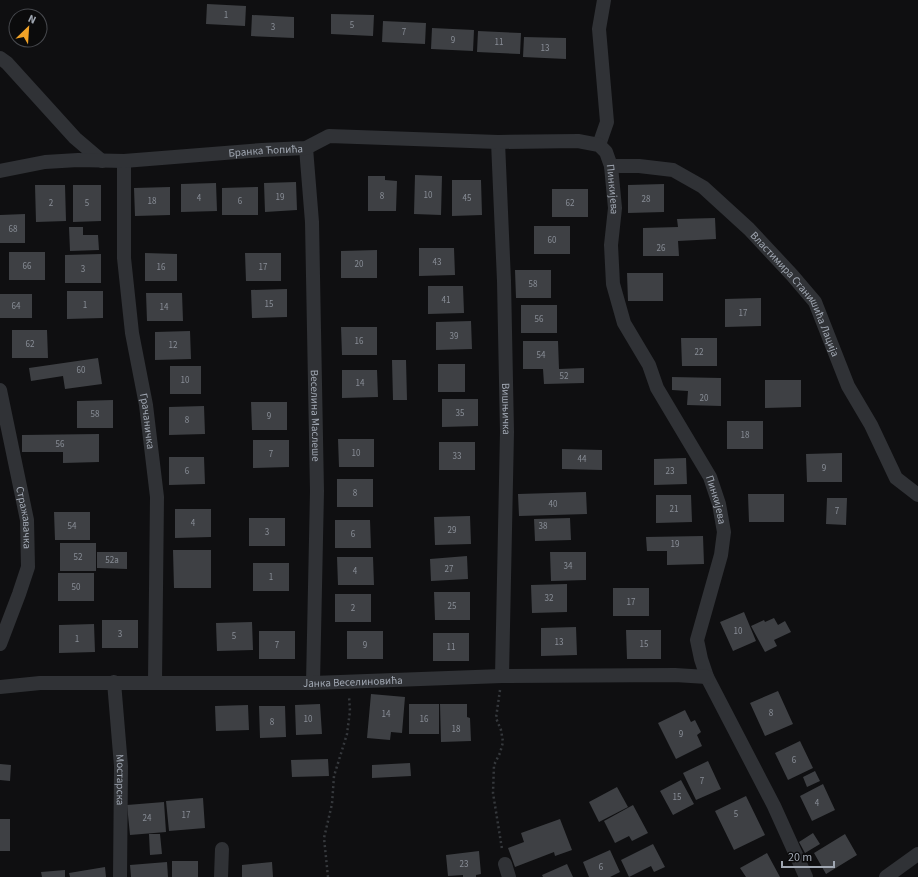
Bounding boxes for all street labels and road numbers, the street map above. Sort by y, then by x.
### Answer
street label: Бранка Ћопића [228,141,303,160]
street label: Пинкијева [603,163,623,215]
street label: Властимира Станишића Лација [747,228,843,359]
street label: Веселина Маслеше [307,370,324,462]
street label: Вишњичка [499,383,515,435]
street label: Грачаничка [136,392,159,450]
street label: Пинкијева [702,473,730,525]
street label: Стражавачка [13,485,35,549]
street label: Јанка Веселиновића [303,672,403,691]
street label: Мостарска [113,753,129,805]

